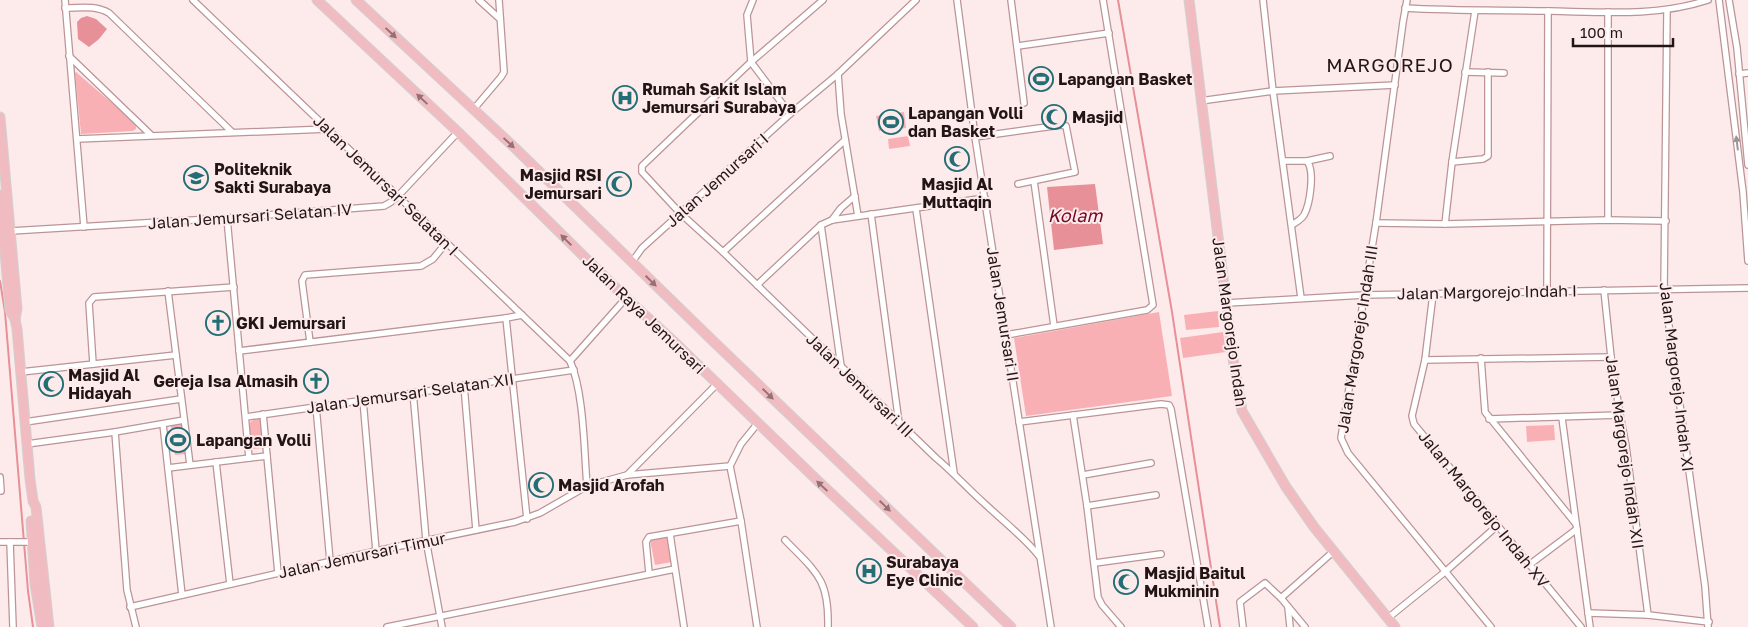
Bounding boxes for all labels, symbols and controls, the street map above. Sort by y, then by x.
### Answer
scale bar [1573,15,1673,47]
text: 100 m [1580,23,1623,41]
one-way arrow [385,27,397,39]
district label: MARGOREJO [1326,53,1454,76]
sports icon: Lapangan Basket [1028,66,1054,92]
place label: Lapangan Basket [1058,69,1192,89]
place label: Rumah Sakit Islam Jemursari Surabaya [642,79,796,117]
hospital icon: Rumah Sakit Islam Jemursari Surabaya [612,85,638,111]
one-way arrow [417,93,429,105]
place label: Lapangan Volli dan Basket [908,103,1023,141]
mosque icon: Masjid [1041,104,1067,130]
place label: Masjid [1072,107,1123,127]
sports icon: Lapangan Volli dan Basket [878,109,904,135]
street label: Jalan Jemursari Selatan I [309,110,463,260]
street label: Jalan Jemursari I [662,129,772,231]
one-way arrow [1733,135,1741,151]
one-way arrow [503,137,515,149]
mosque icon: Masjid Al Muttaqin [944,146,970,172]
place label: Politeknik Sakti Surabaya [214,159,331,197]
school or university icon: Politeknik Sakti Surabaya [183,165,209,191]
place label: Masjid RSI Jemursari [520,165,602,203]
mosque icon: Masjid RSI Jemursari [606,171,632,197]
place label: Masjid Al Muttaqin [921,174,993,212]
street label: Jalan Jemursari Selatan IV [147,199,353,233]
water label: Kolam [1048,204,1103,226]
one-way arrow [561,234,573,246]
street label: Jalan Margorejo Indah [1208,236,1252,408]
street label: Jalan Margorejo Indah III [1332,244,1382,434]
street label: Jalan Jemursari II [982,245,1024,383]
street label: Jalan Raya Jemursari [578,250,710,378]
one-way arrow [644,275,656,287]
street label: Jalan Margorejo Indah I [1397,280,1577,304]
street label: Jalan Margorejo Indah XI [1655,281,1699,473]
church icon: GKI Jemursari [205,310,231,336]
place label: GKI Jemursari [236,313,346,333]
street label: Jalan Jemursari III [802,329,918,441]
street label: Jalan Margorejo Indah XII [1601,354,1649,550]
place label: Masjid Al Hidayah [68,365,140,403]
church icon: Gereja Isa Almasih [303,368,329,394]
street label: Jalan Jemursari Selatan XII [305,369,515,417]
mosque icon: Masjid Al Hidayah [38,371,64,397]
place label: Gereja Isa Almasih [153,371,298,391]
one-way arrow [761,388,773,400]
street label: Jalan Margorejo Indah XV [1414,426,1554,592]
sports icon: Lapangan Volli [165,427,191,453]
place label: Lapangan Volli [196,430,311,450]
mosque icon: Masjid Arofah [528,472,554,498]
place label: Masjid Arofah [558,475,664,495]
one-way arrow [817,480,829,492]
one-way arrow [878,500,890,512]
street label: Jalan Jemursari Timur [277,527,447,583]
place label: Surabaya Eye Clinic [886,552,963,590]
hospital icon: Surabaya Eye Clinic [856,558,882,584]
place label: Masjid Baitul Mukminin [1144,563,1246,601]
mosque icon: Masjid Baitul Mukminin [1113,569,1139,595]

